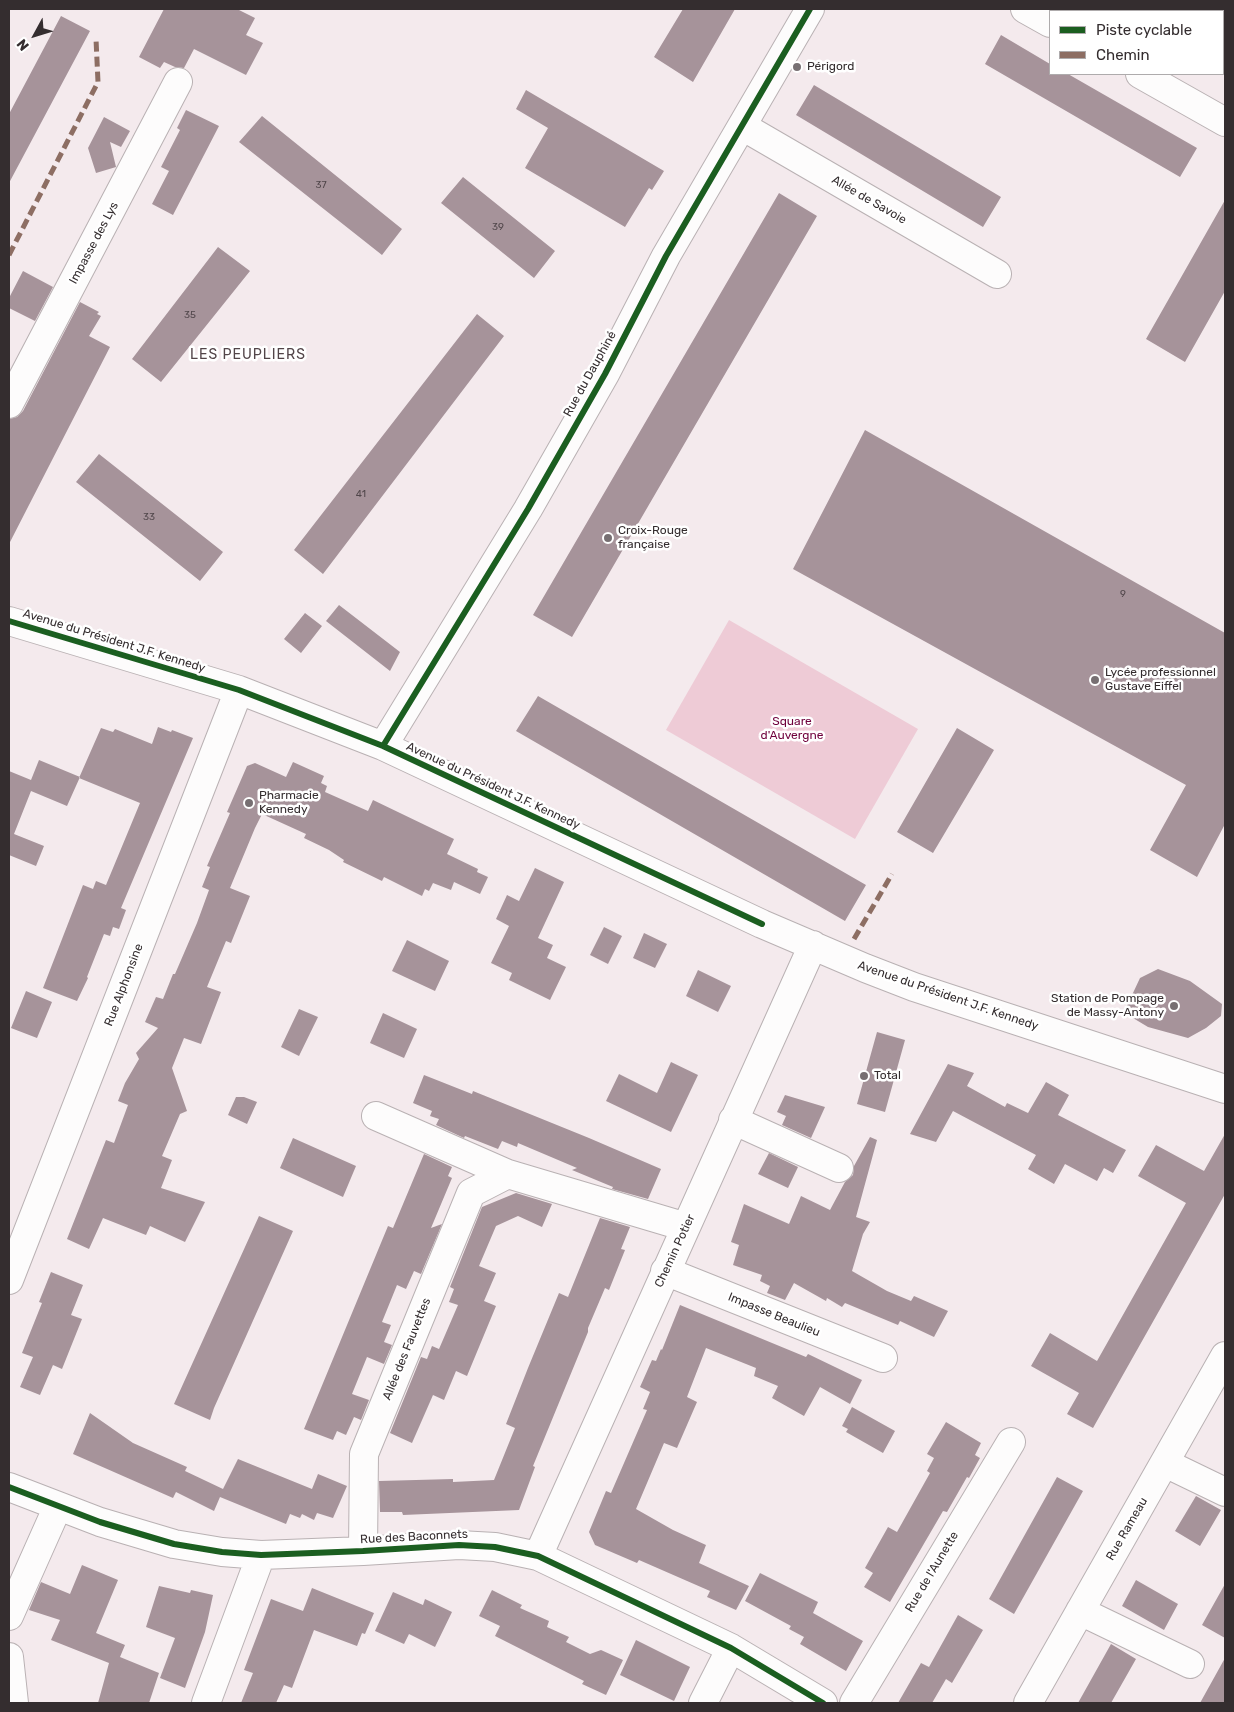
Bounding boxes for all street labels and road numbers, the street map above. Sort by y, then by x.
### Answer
street label: Allée de Savoie [829,173,909,227]
street label: Impasse des Lys [66,200,122,286]
street label: Rue du Dauphiné [561,329,619,419]
street label: Avenue du Président J.F. Kennedy [21,606,207,676]
street label: Avenue du Président J.F. Kennedy [404,739,582,833]
street label: Rue Alphonsine [102,942,146,1028]
street label: Avenue du Président J.F. Kennedy [856,958,1040,1034]
street label: Chemin Potier [652,1212,698,1290]
street label: Impasse Beaulieu [726,1290,822,1340]
street label: Allée des Fauvettes [380,1296,434,1402]
street label: Rue Rameau [1103,1495,1151,1563]
street label: Rue des Baconnets [360,1527,468,1547]
street label: Rue de l'Aunette [902,1529,962,1615]

